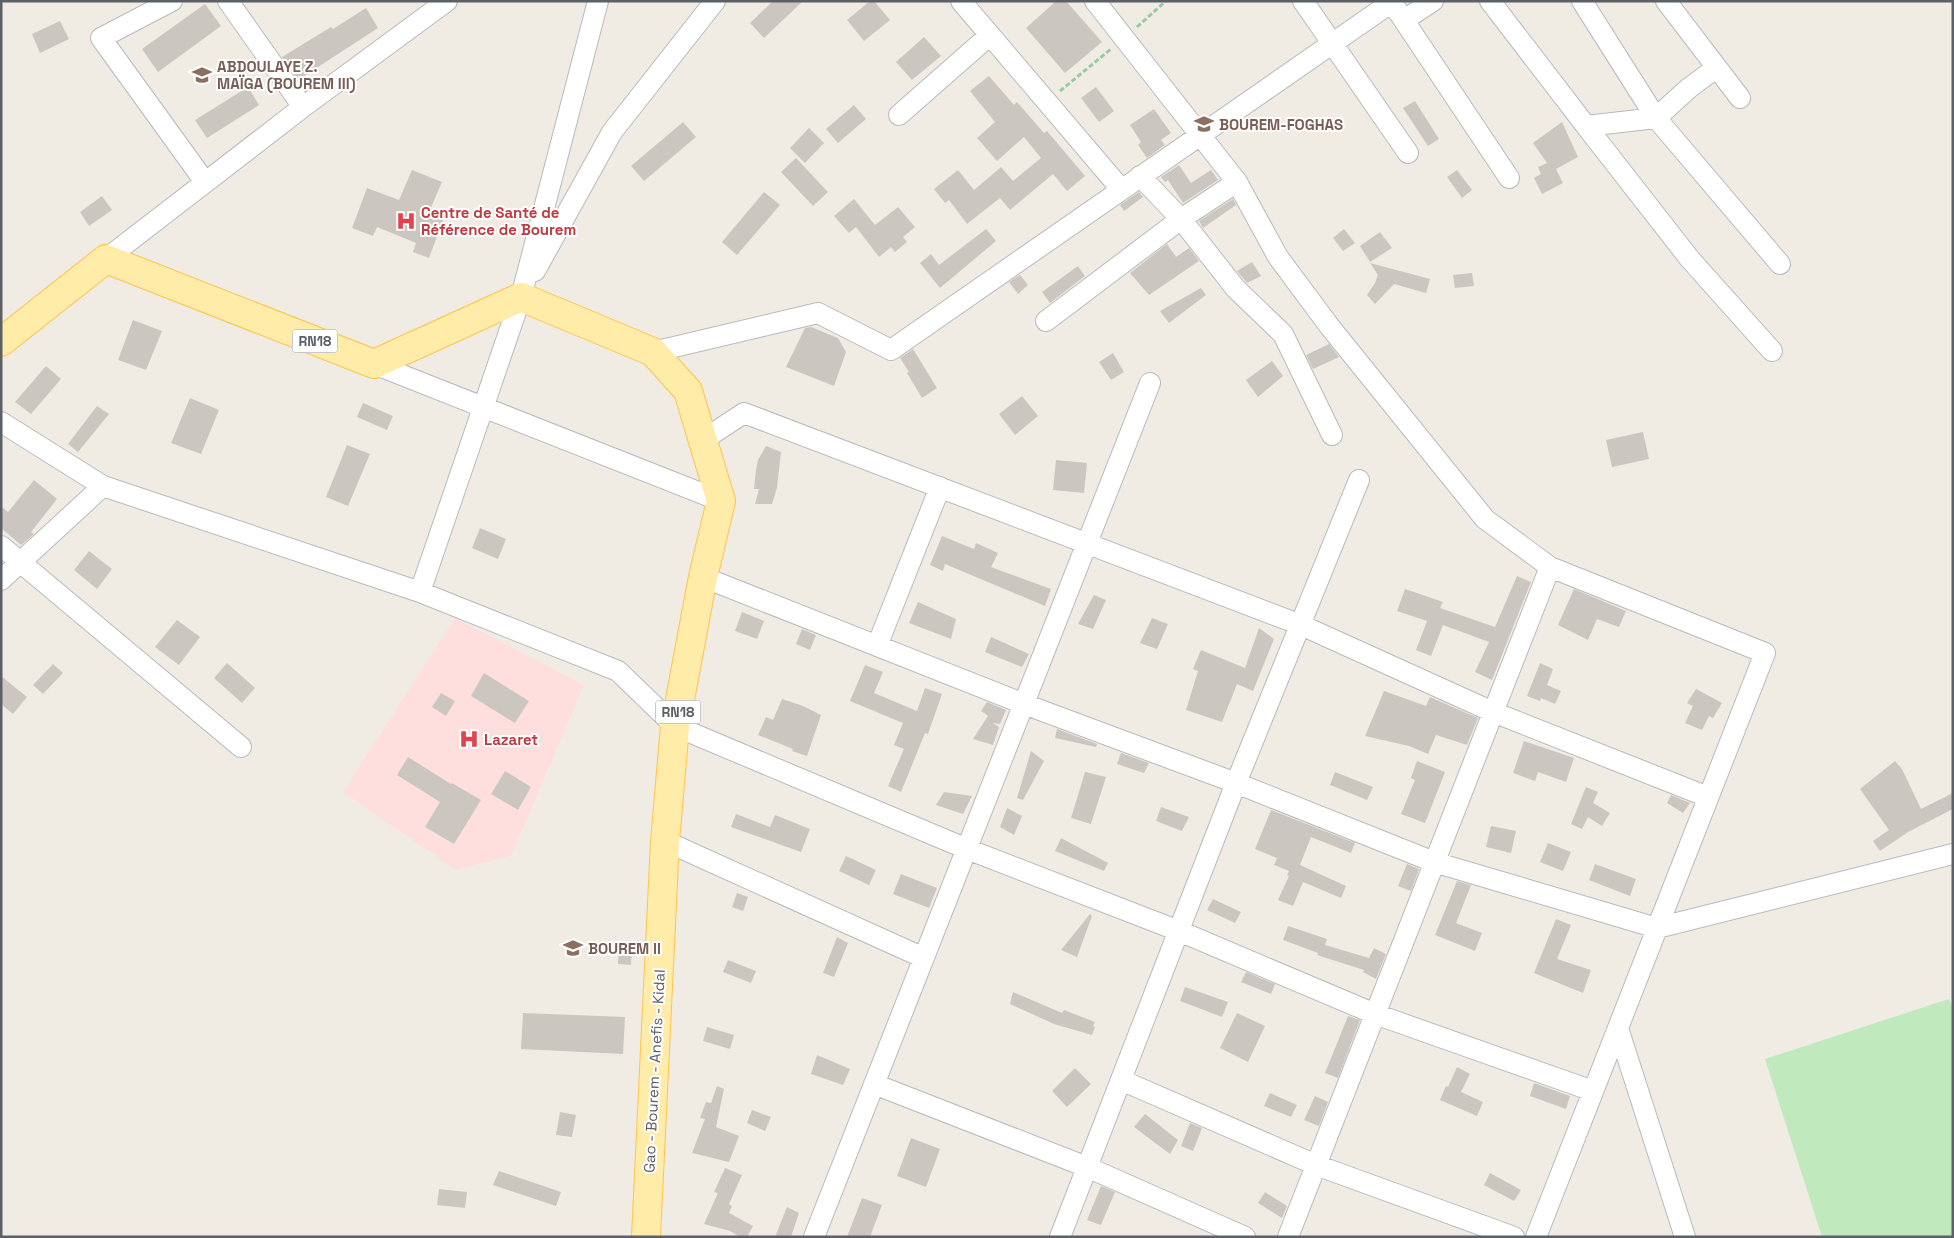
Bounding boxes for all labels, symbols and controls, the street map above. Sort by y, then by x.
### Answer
place label: ABDOULAYE Z. MAÏGA (BOUREM III) [217,57,356,93]
school or university icon: ABDOULAYE Z. MAÏGA (BOUREM III) [191,64,213,86]
school or university icon: BOUREM-FOGHAS [1193,113,1215,135]
place label: BOUREM-FOGHAS [1219,115,1343,134]
place label: Centre de Santé de Référence de Bourem [421,203,576,239]
hospital icon: Centre de Santé de Référence de Bourem [395,210,417,232]
road number: RN18 [292,330,338,352]
road number: RN18 [656,700,700,724]
hospital icon: Lazaret [458,728,480,750]
place label: Lazaret [484,730,538,749]
school or university icon: BOUREM II [562,937,584,959]
place label: BOUREM II [588,939,661,958]
street label: Gao - Bourem - Anefis - Kidal [639,969,669,1173]

